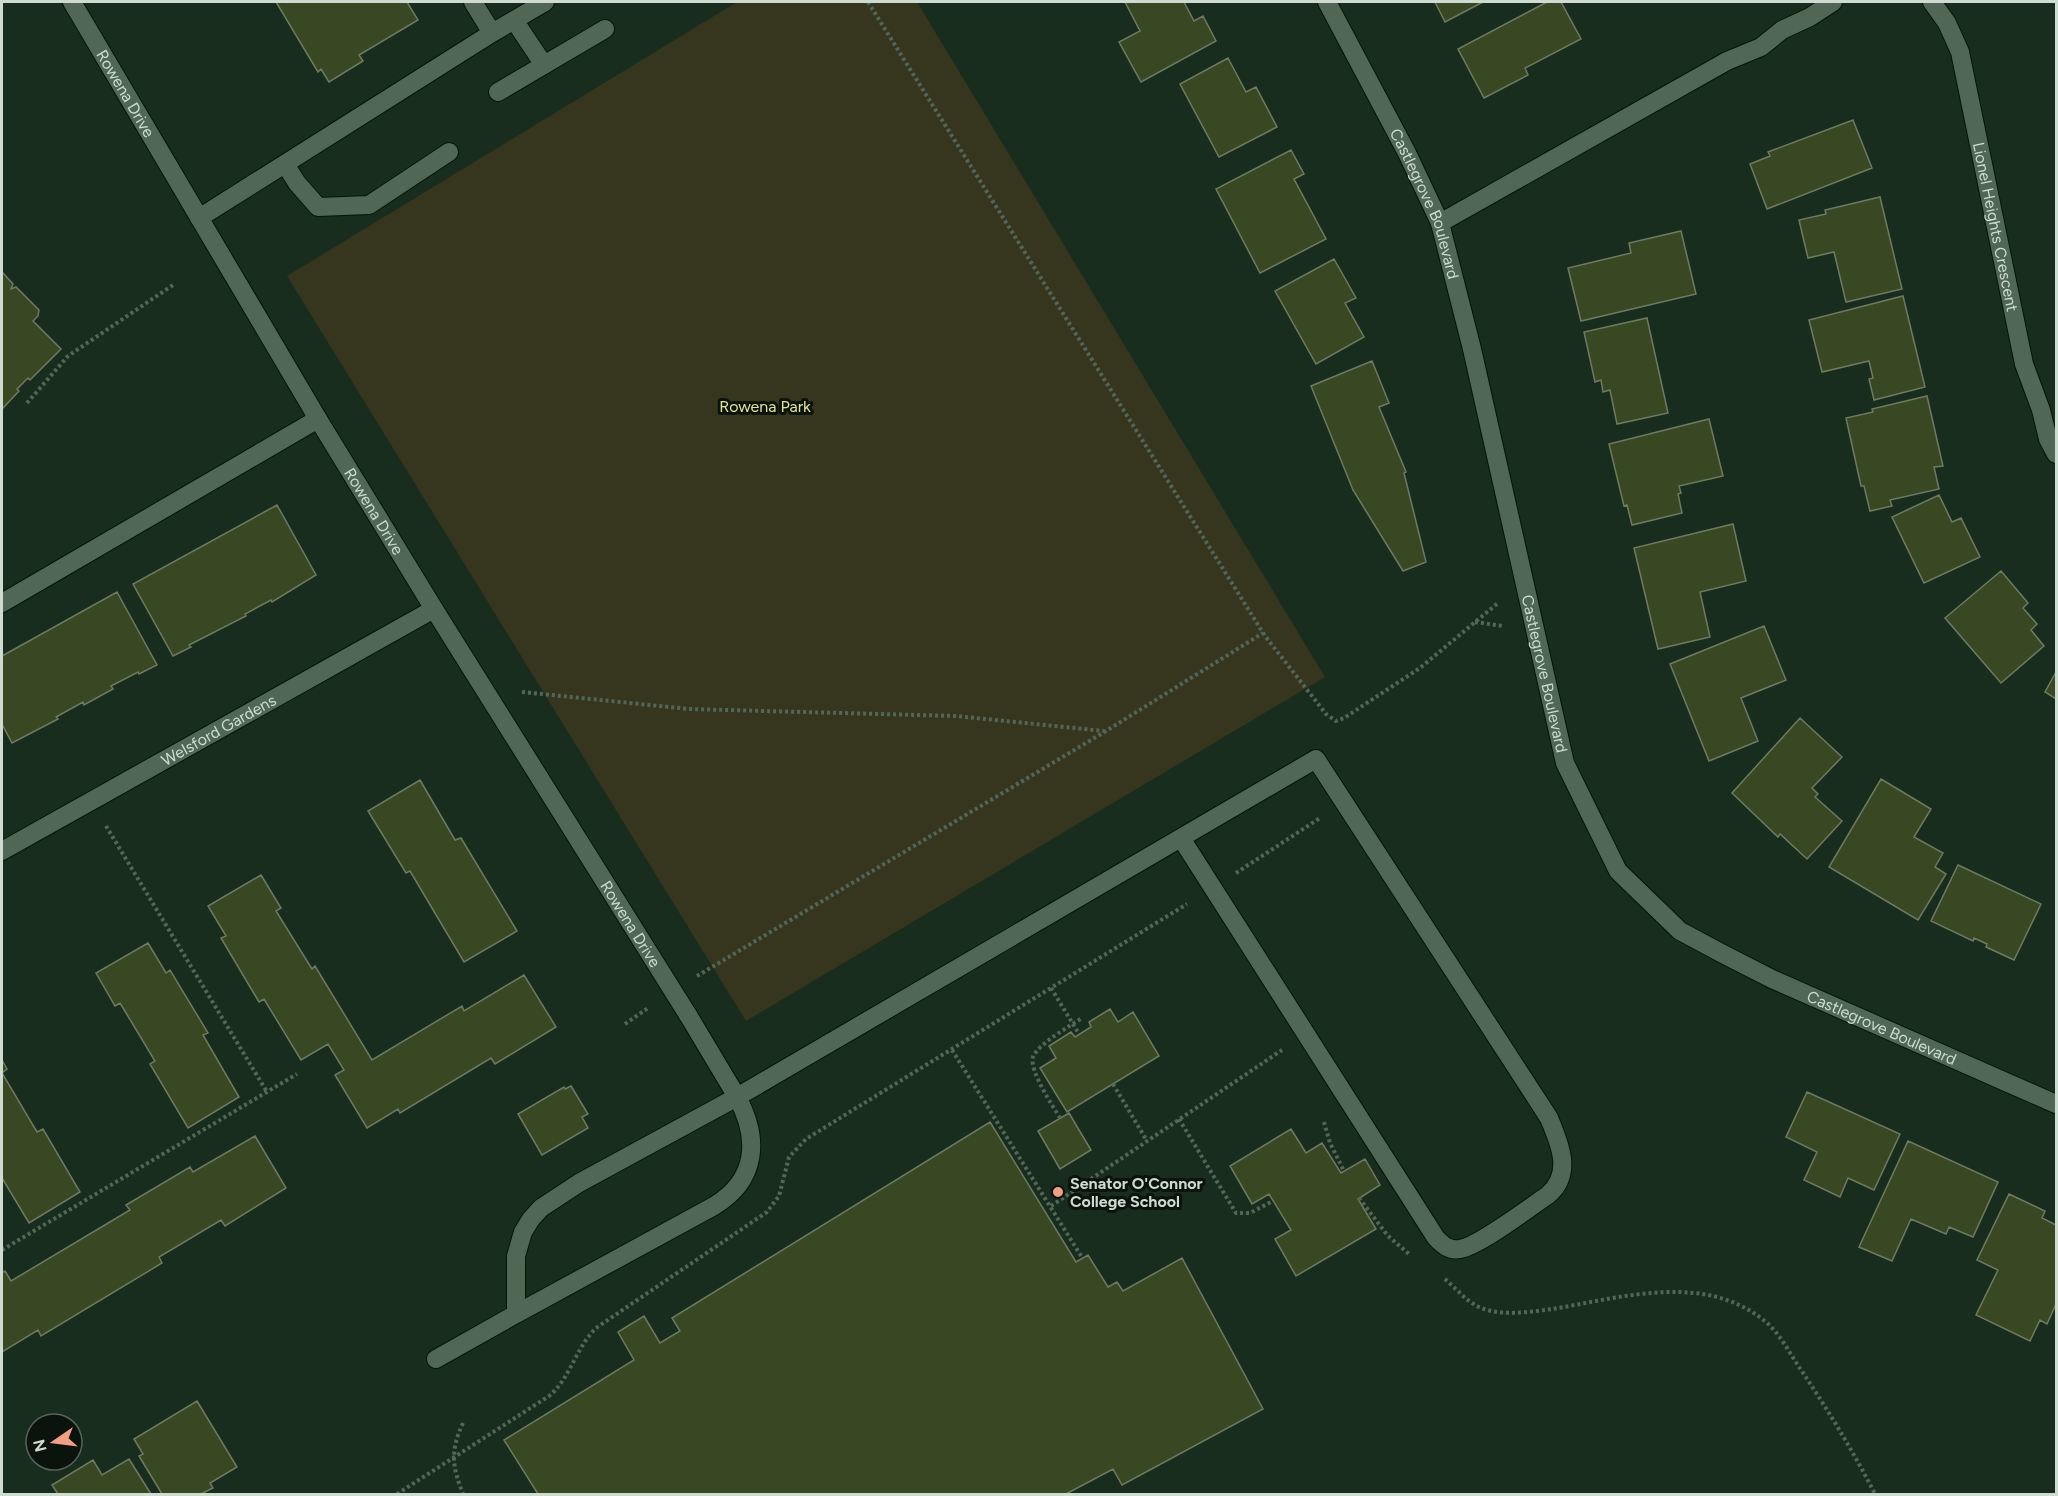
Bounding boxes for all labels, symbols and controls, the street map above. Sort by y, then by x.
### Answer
street label: Rowena Drive [92,46,159,141]
street label: Castlegrove Boulevard [1386,125,1463,281]
street label: Lionel Heights Crescent [1969,141,2022,313]
park label: Rowena Park [719,397,811,416]
street label: Rowena Drive [340,464,408,558]
street label: Castlegrove Boulevard [1517,593,1571,755]
street label: Welsford Gardens [158,690,279,770]
street label: Rowena Drive [596,877,665,971]
street label: Castlegrove Boulevard [1804,987,1959,1069]
place label: Senator O'Connor College School [1070,1174,1203,1211]
marker: Senator O'Connor College School [1051,1185,1065,1199]
north arrow [24,1412,84,1472]
text: N [29,1437,51,1454]

